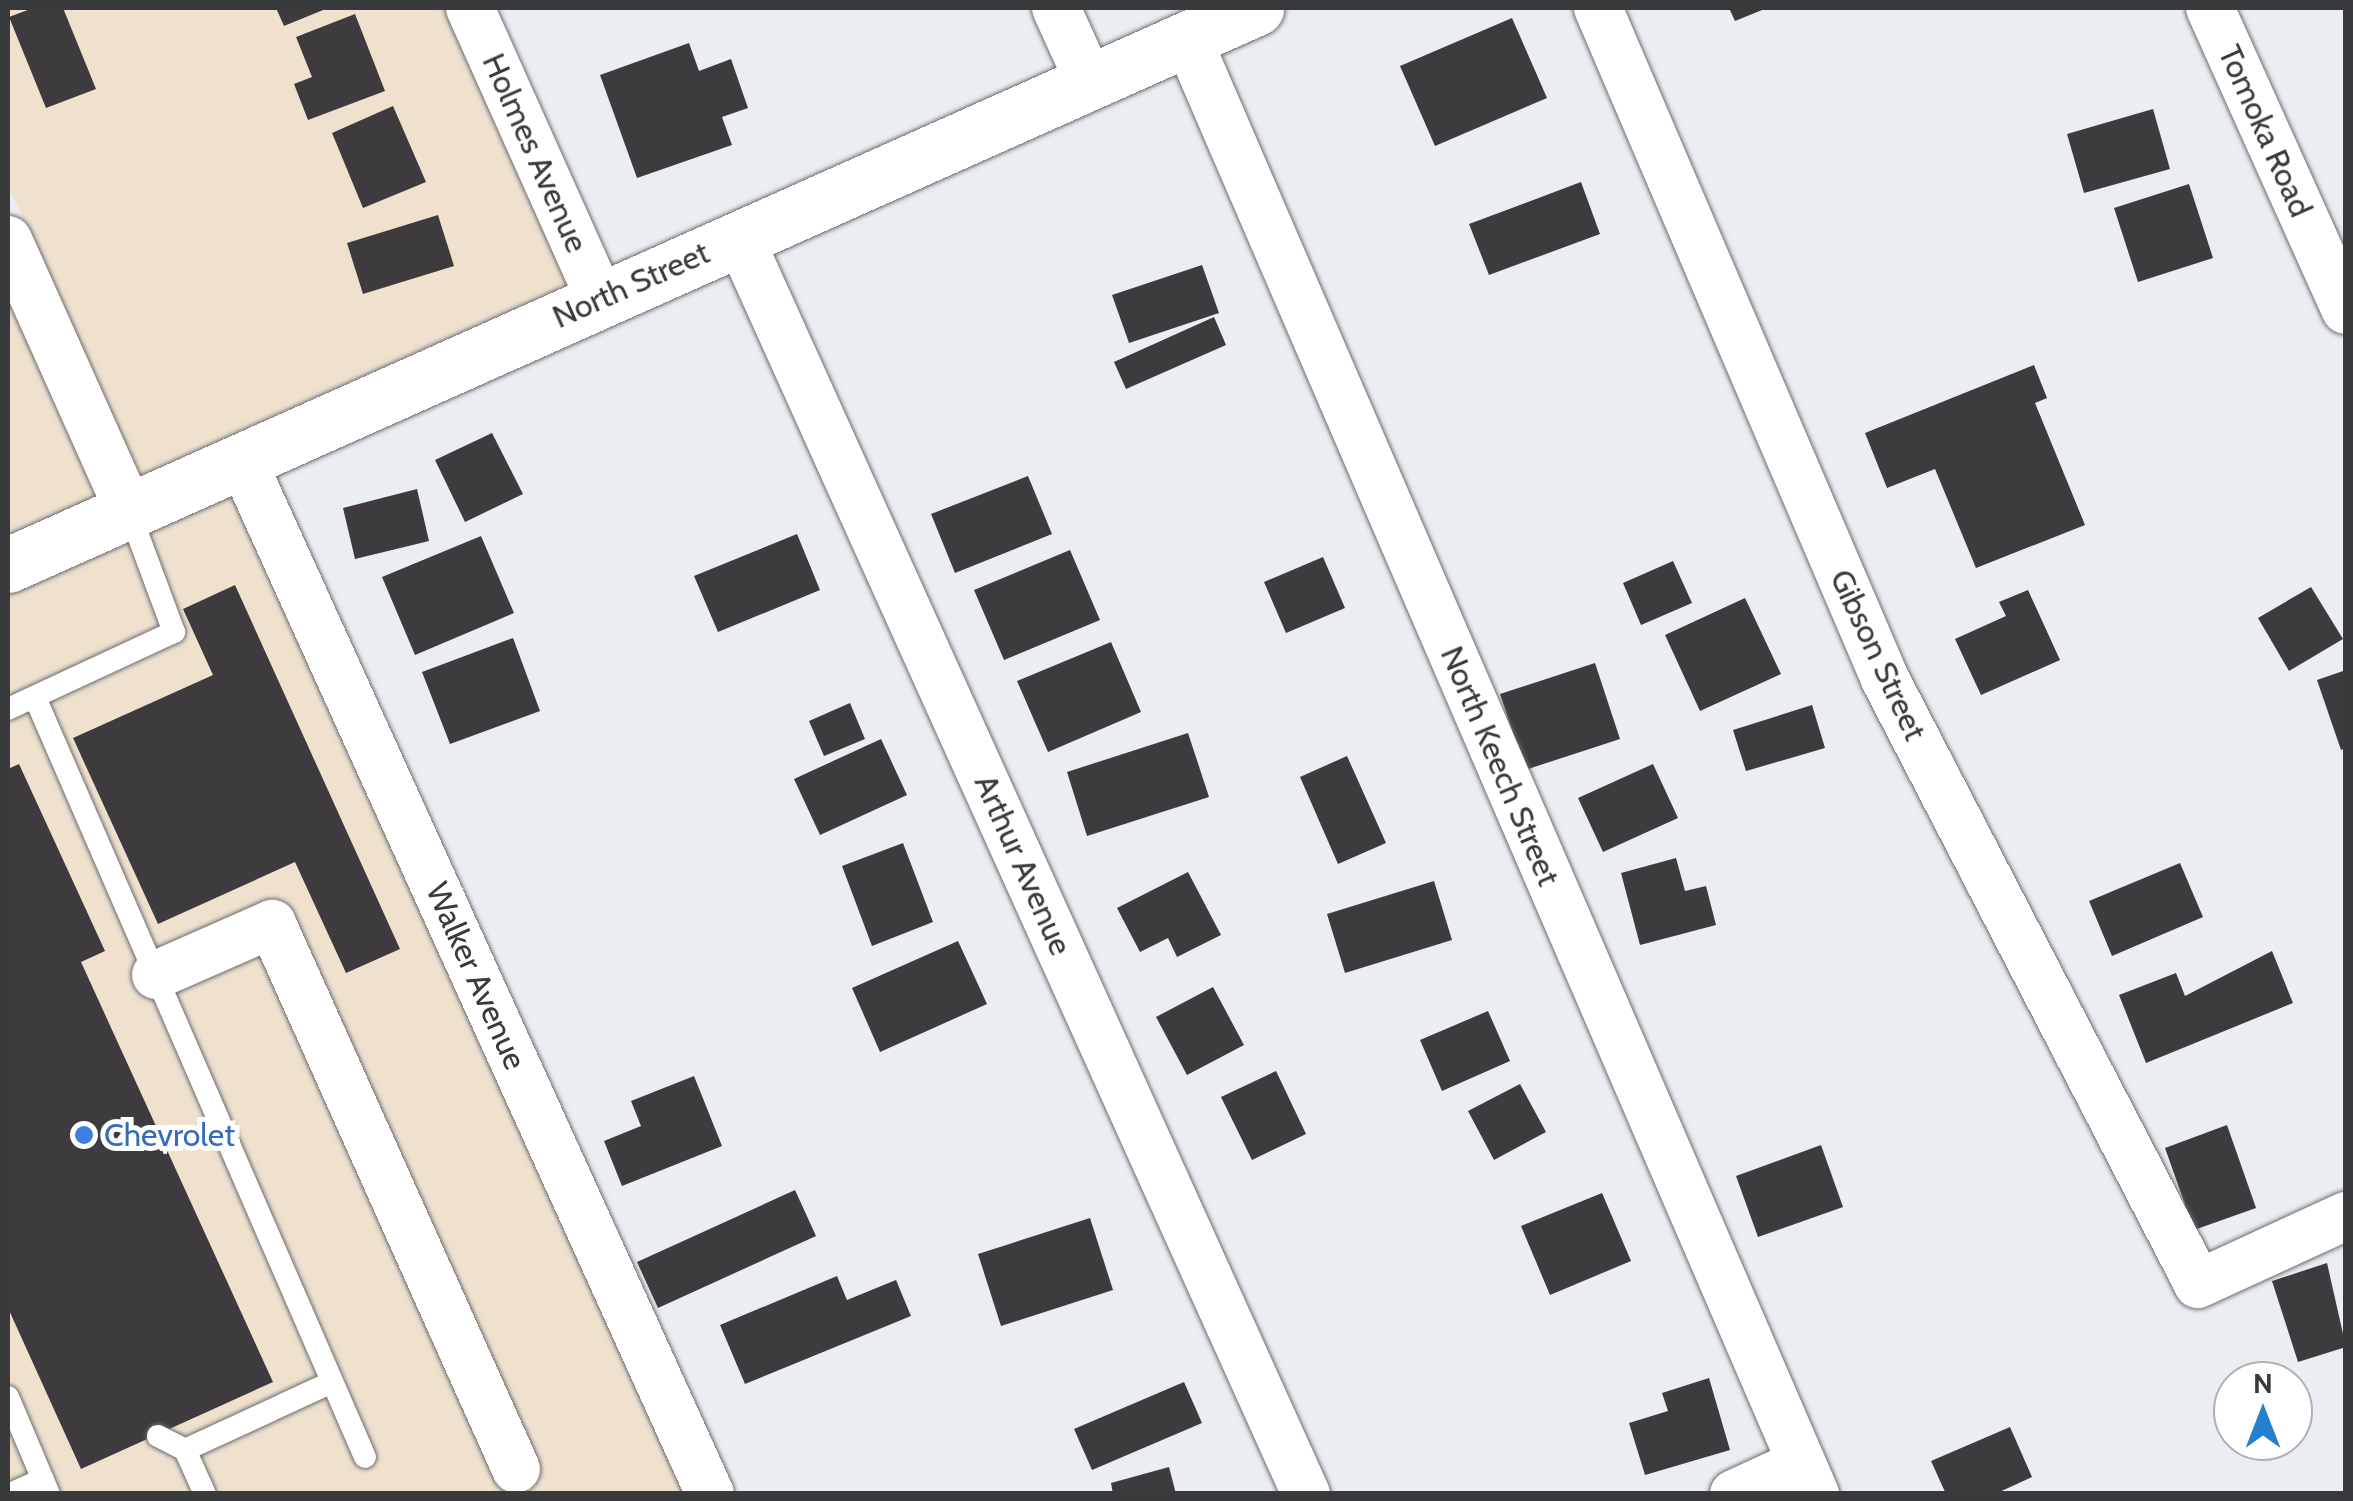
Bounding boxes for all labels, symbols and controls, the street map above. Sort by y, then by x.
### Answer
street label: Tomoka Road [2210,39,2320,223]
street label: Holmes Avenue [474,48,596,258]
street label: North Street [547,233,715,337]
street label: Gibson Street [1822,563,1934,747]
street label: North Keech Street [1432,641,1568,891]
street label: Arthur Avenue [966,769,1080,961]
street label: Walker Avenue [418,877,534,1075]
place label: Chevrolet [104,1116,235,1154]
marker: Chevrolet [73,1124,95,1146]
north arrow [2213,1361,2313,1461]
text: N [2253,1366,2273,1400]

